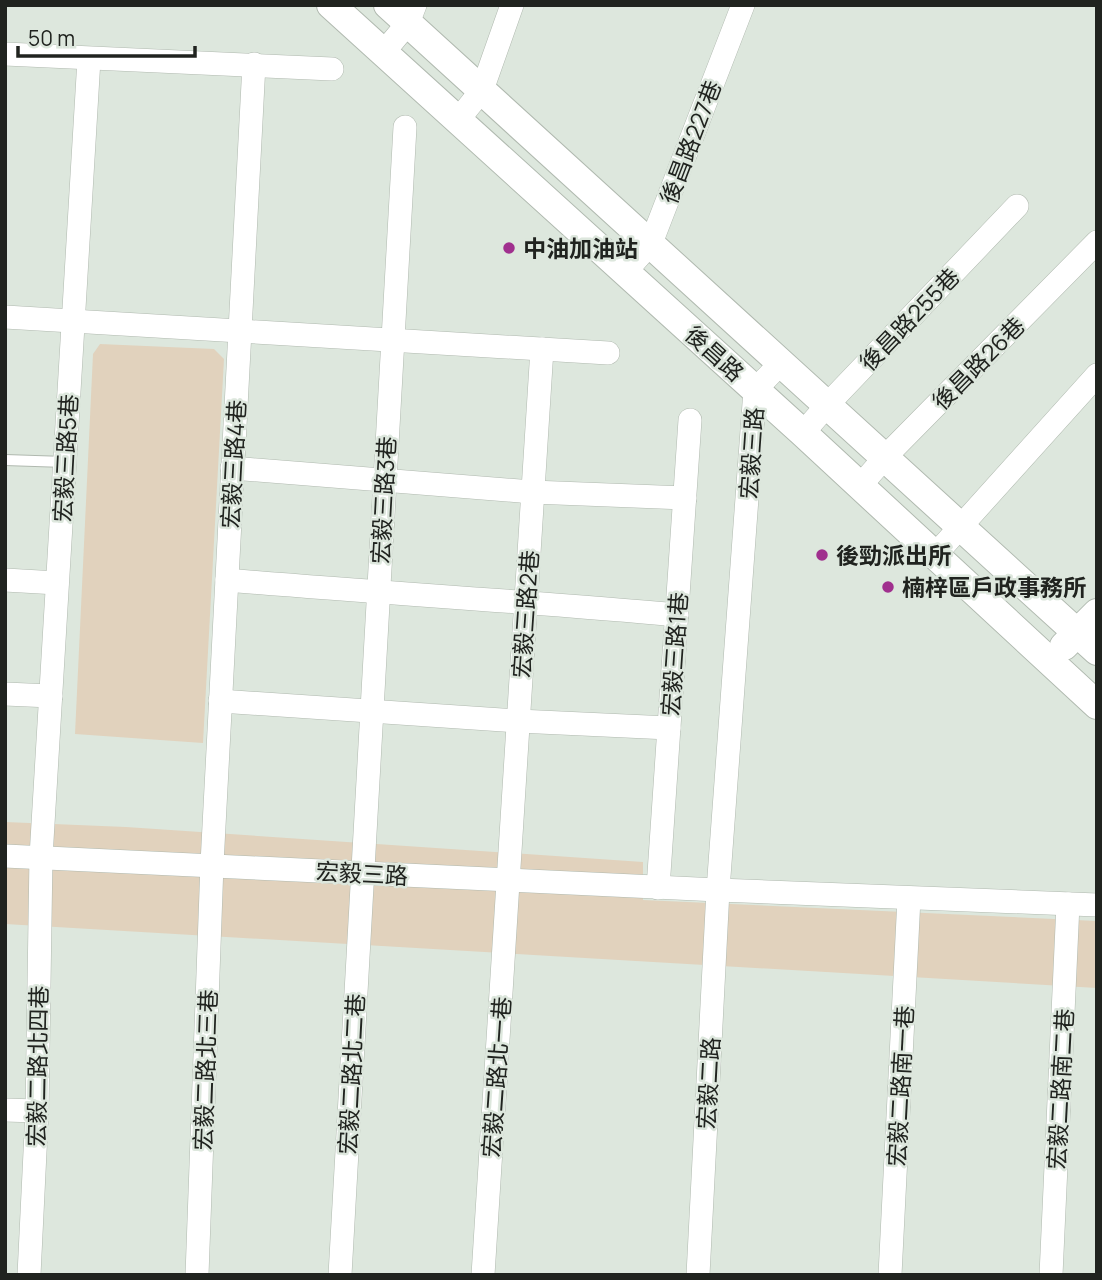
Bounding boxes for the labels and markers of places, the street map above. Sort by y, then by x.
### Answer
place label: 中油加油站 [523,232,638,264]
marker: 中油加油站 [501,240,517,256]
place label: 後勁派出所 [836,539,951,571]
marker: 後勁派出所 [814,547,830,563]
place label: 楠梓區戶政事務所 [902,571,1086,603]
marker: 楠梓區戶政事務所 [880,579,896,595]

